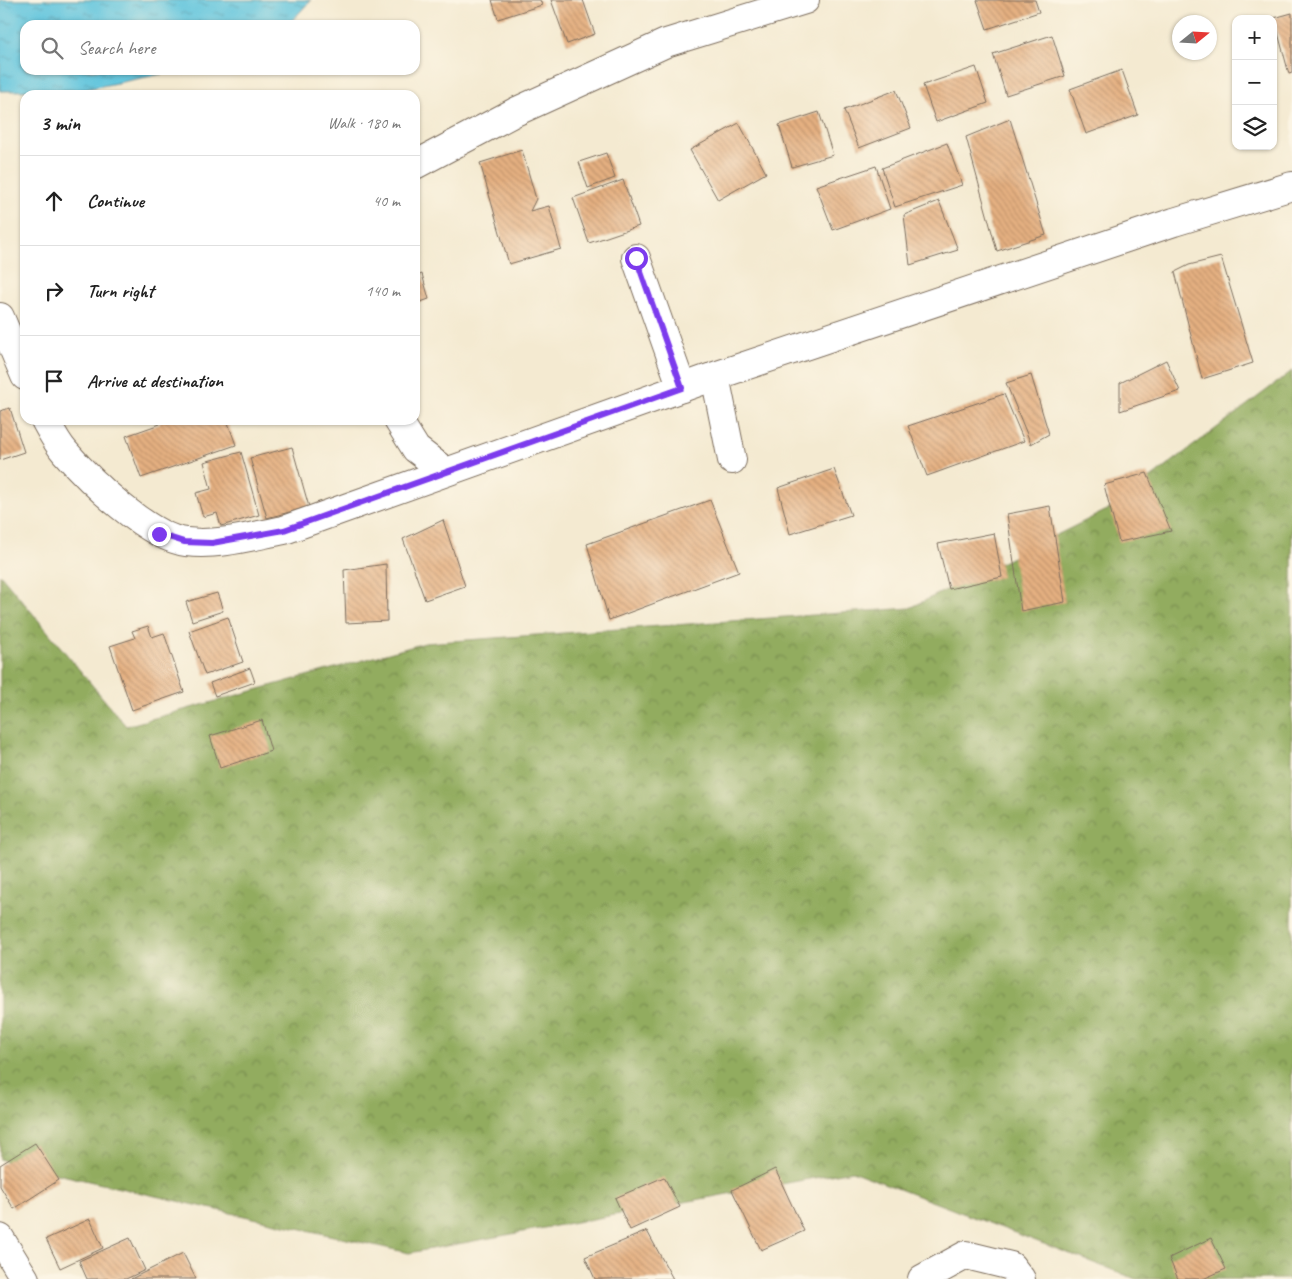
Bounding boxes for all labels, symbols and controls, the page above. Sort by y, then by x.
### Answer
north arrow [1172,15,1217,60]
map controls [1232,15,1277,150]
button: + [1232,15,1277,60]
search box [20,20,420,75]
icon: search [38,34,66,62]
text: Search here [78,36,155,60]
button: − [1232,60,1277,105]
button: layers [1232,105,1277,150]
text: 3 min [40,110,80,136]
text: Walk · 180 m [328,113,400,133]
icon: ahead [40,187,68,215]
text: Continue [87,189,144,213]
text: 40 m [373,191,400,211]
route start [625,247,648,270]
icon: right [40,277,68,305]
text: Turn right [87,279,154,303]
text: 140 m [366,281,400,301]
icon: arrive [40,367,68,395]
text: Arrive at destination [87,369,223,393]
route end [148,523,171,546]

